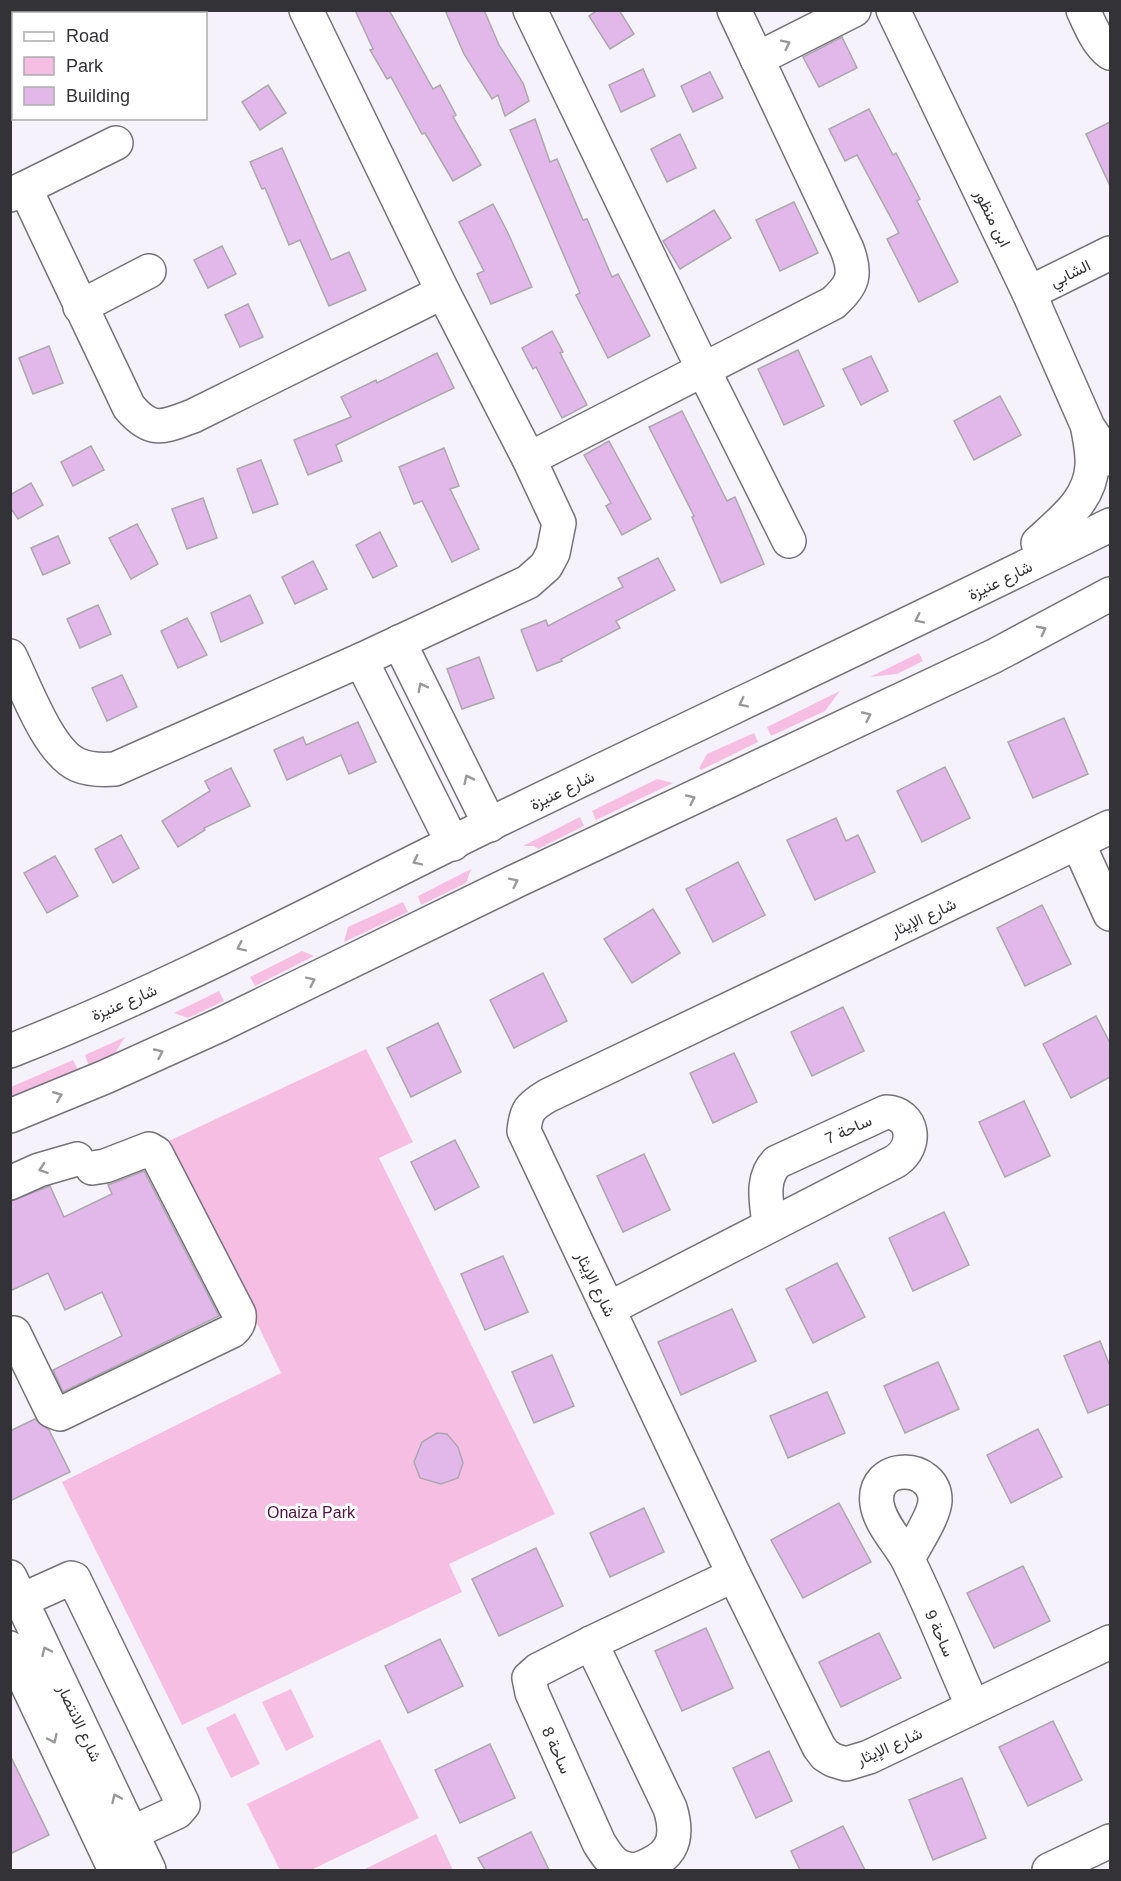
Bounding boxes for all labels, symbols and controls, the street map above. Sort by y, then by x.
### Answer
legend [12,12,207,120]
text: Road [66,26,109,46]
one-way arrow [780,40,791,52]
text: Park [66,56,104,76]
text: Building [66,86,130,106]
street label: ابن منظور [969,186,1014,251]
street label: الشابي [1047,256,1095,295]
street label: شارع عنيزة [965,558,1036,606]
one-way arrow [915,612,926,624]
one-way arrow [1036,626,1046,637]
one-way arrow [418,683,429,694]
one-way arrow [739,696,750,708]
one-way arrow [861,711,872,723]
street label: شارع عنيزة [527,768,598,816]
one-way arrow [464,774,475,785]
one-way arrow [684,794,695,806]
one-way arrow [412,854,423,866]
one-way arrow [508,878,519,889]
street label: شارع الإيثار [887,895,960,943]
one-way arrow [237,940,248,951]
one-way arrow [304,977,315,989]
street label: شارع عنيزة [89,981,160,1027]
one-way arrow [152,1048,163,1060]
one-way arrow [52,1091,63,1103]
street label: ساحة 7 [822,1112,874,1147]
one-way arrow [38,1162,49,1175]
street label: شارع الإيثار [569,1248,619,1321]
park label: Onaiza Park [267,1504,356,1521]
street label: ساحة 9 [922,1607,957,1659]
one-way arrow [41,1646,53,1657]
street label: شارع الانتصار [51,1681,105,1766]
street label: ساحة 8 [539,1724,574,1776]
street label: شارع الإيثار [853,1724,926,1772]
one-way arrow [46,1732,58,1743]
one-way arrow [111,1794,123,1805]

